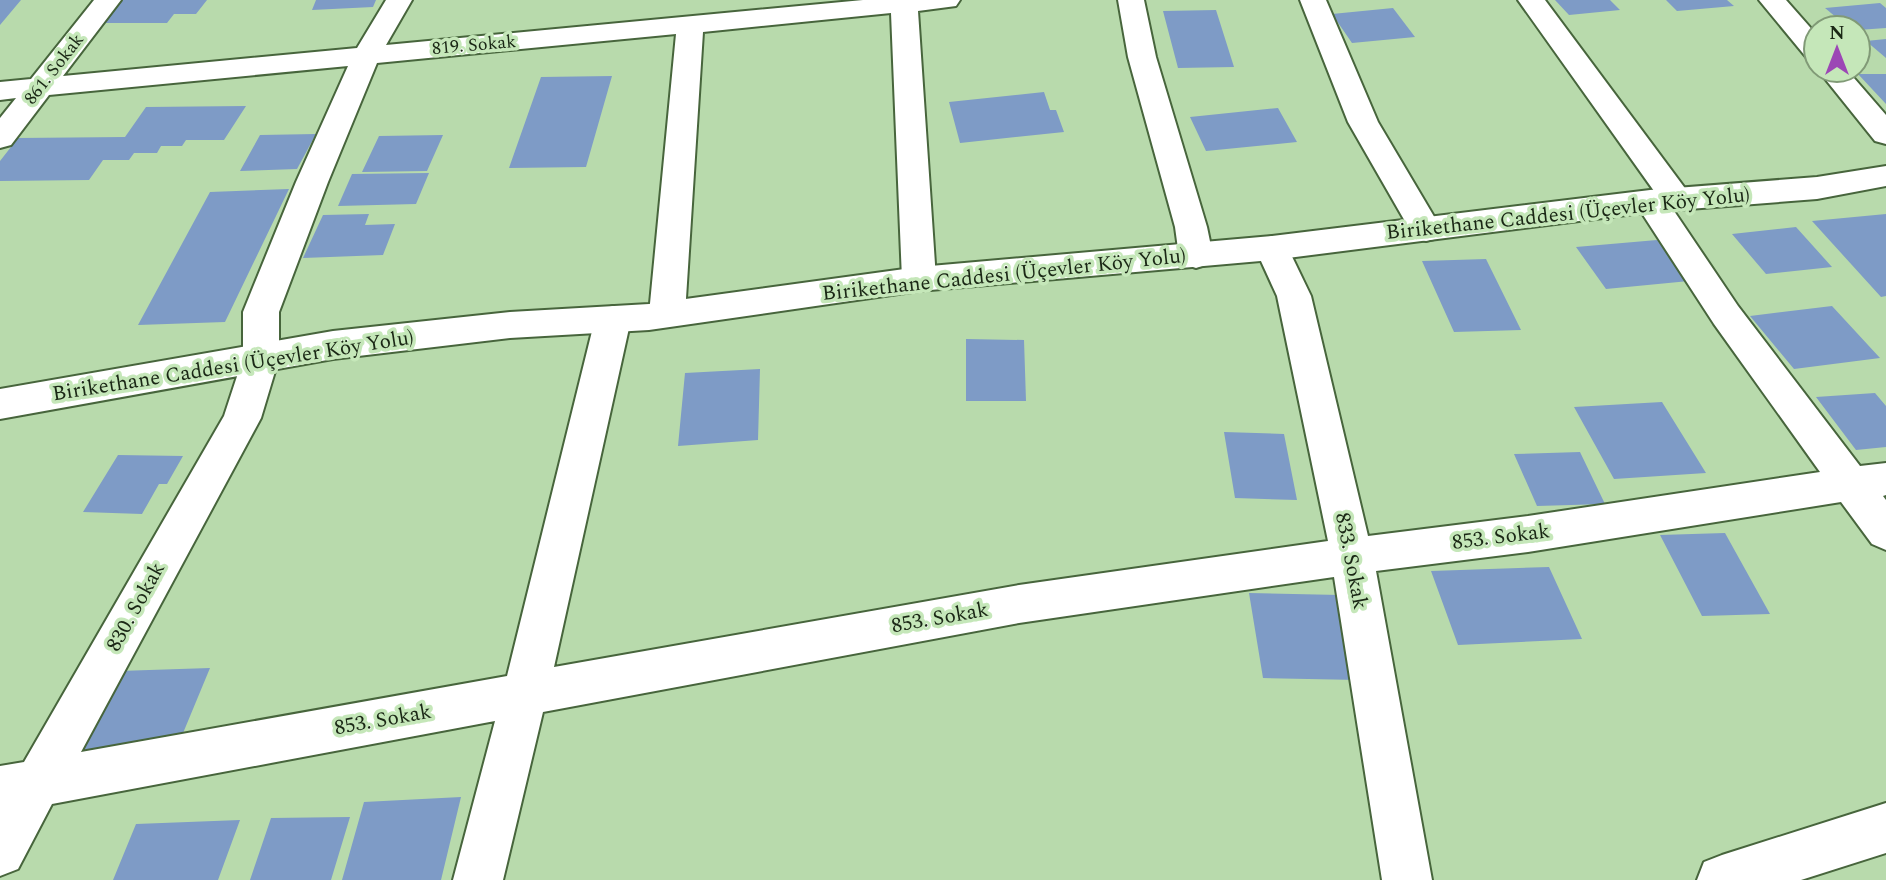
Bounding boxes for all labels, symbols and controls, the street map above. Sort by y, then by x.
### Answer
north arrow [1802,14,1872,84]
text: N [1829,19,1845,48]
street label: 861. Sokak [17,28,91,110]
street label: 819. Sokak [431,28,517,62]
street label: Birikethane Caddesi (Üçevler Köy Yolu) [1385,179,1751,249]
street label: Birikethane Caddesi (Üçevler Köy Yolu) [821,240,1187,310]
street label: Birikethane Caddesi (Üçevler Köy Yolu) [50,322,416,410]
street label: 833. Sokak [1326,510,1376,613]
street label: 853. Sokak [1450,515,1552,559]
street label: 830. Sokak [98,556,174,658]
street label: 853. Sokak [889,594,991,642]
street label: 853. Sokak [332,696,434,744]

